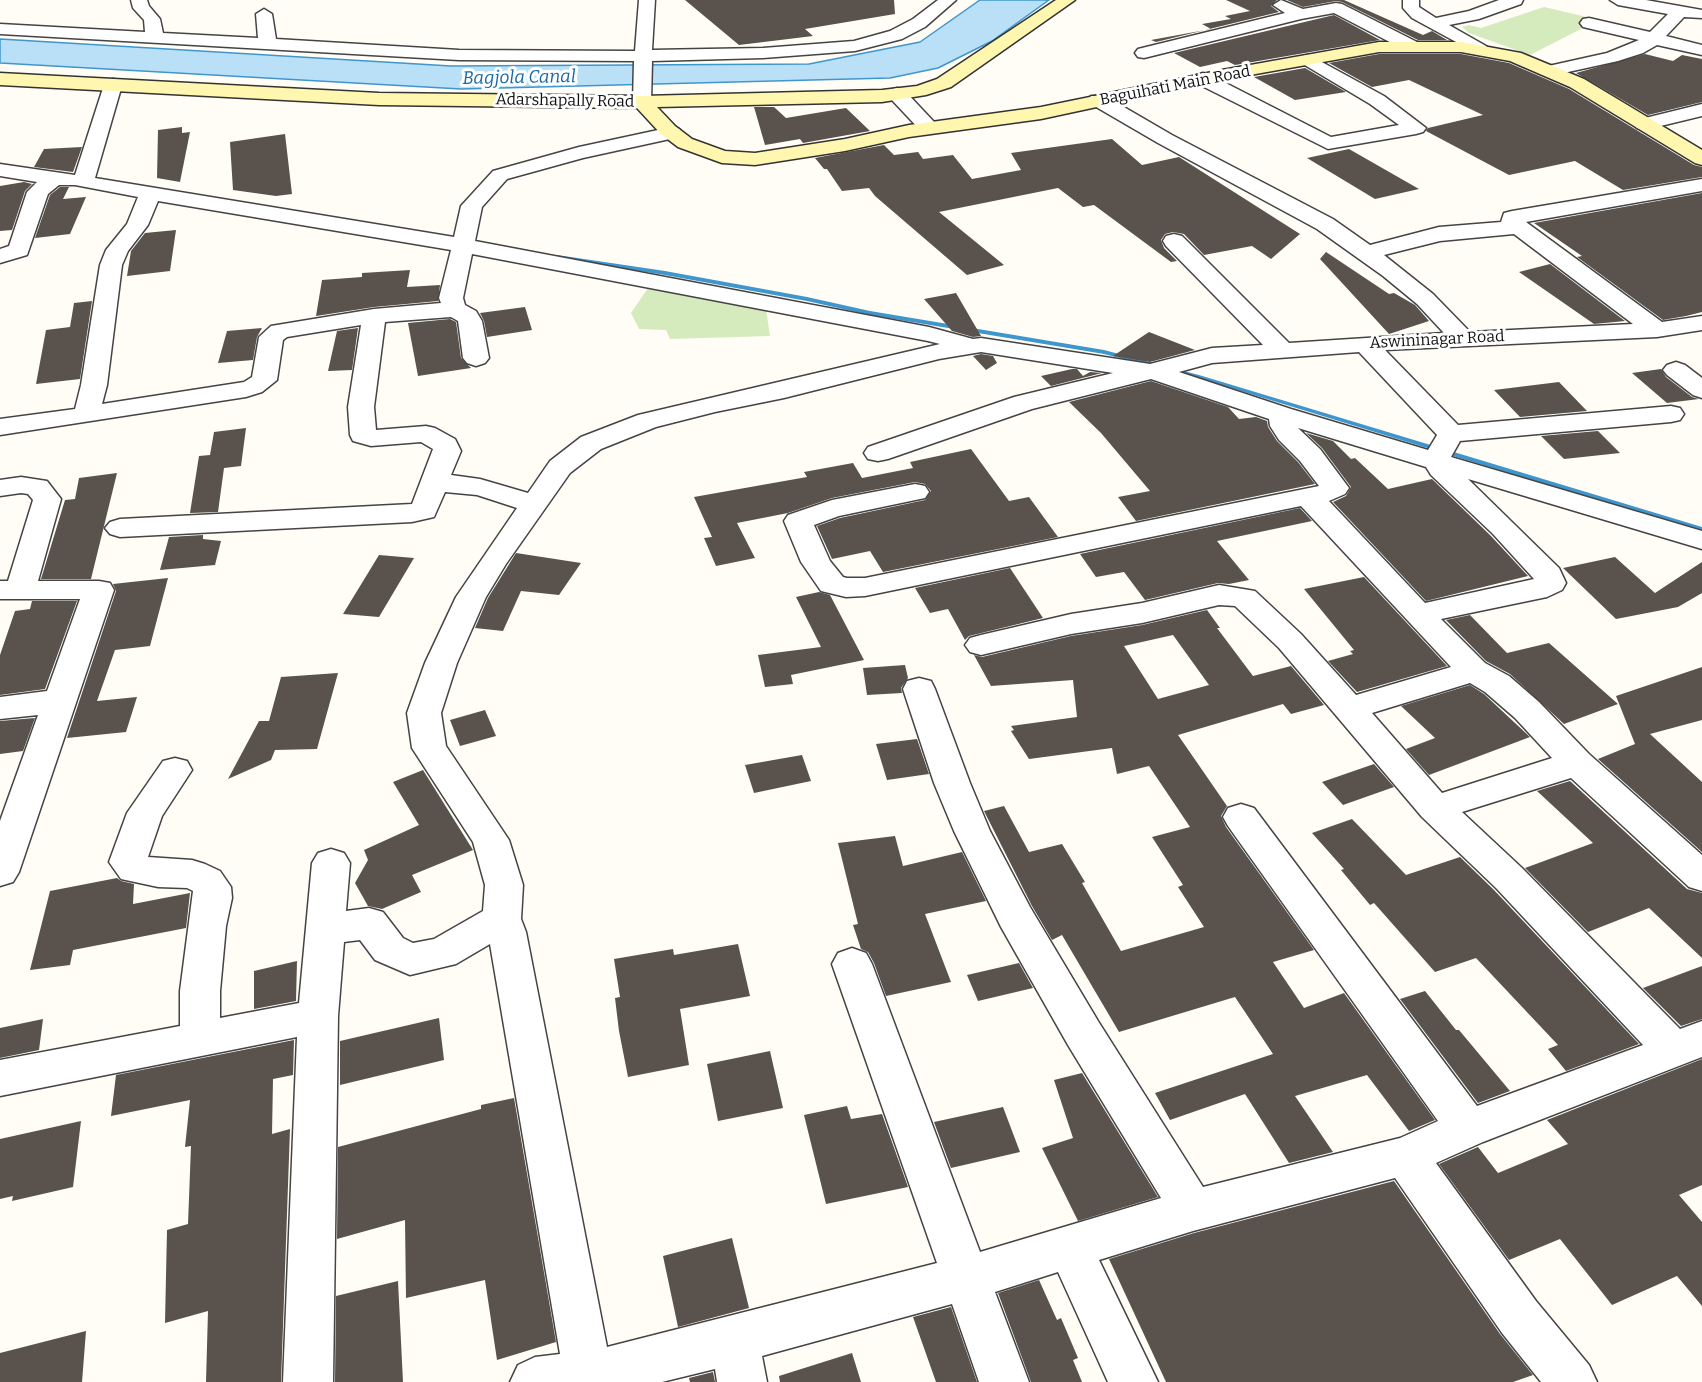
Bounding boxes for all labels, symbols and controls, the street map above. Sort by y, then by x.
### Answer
street label: Baguihati Main Road [1098,62,1252,110]
water label: Bagjola Canal [462,66,576,90]
street label: Adarshapally Road [495,90,635,112]
street label: Aswininagar Road [1369,327,1505,353]

